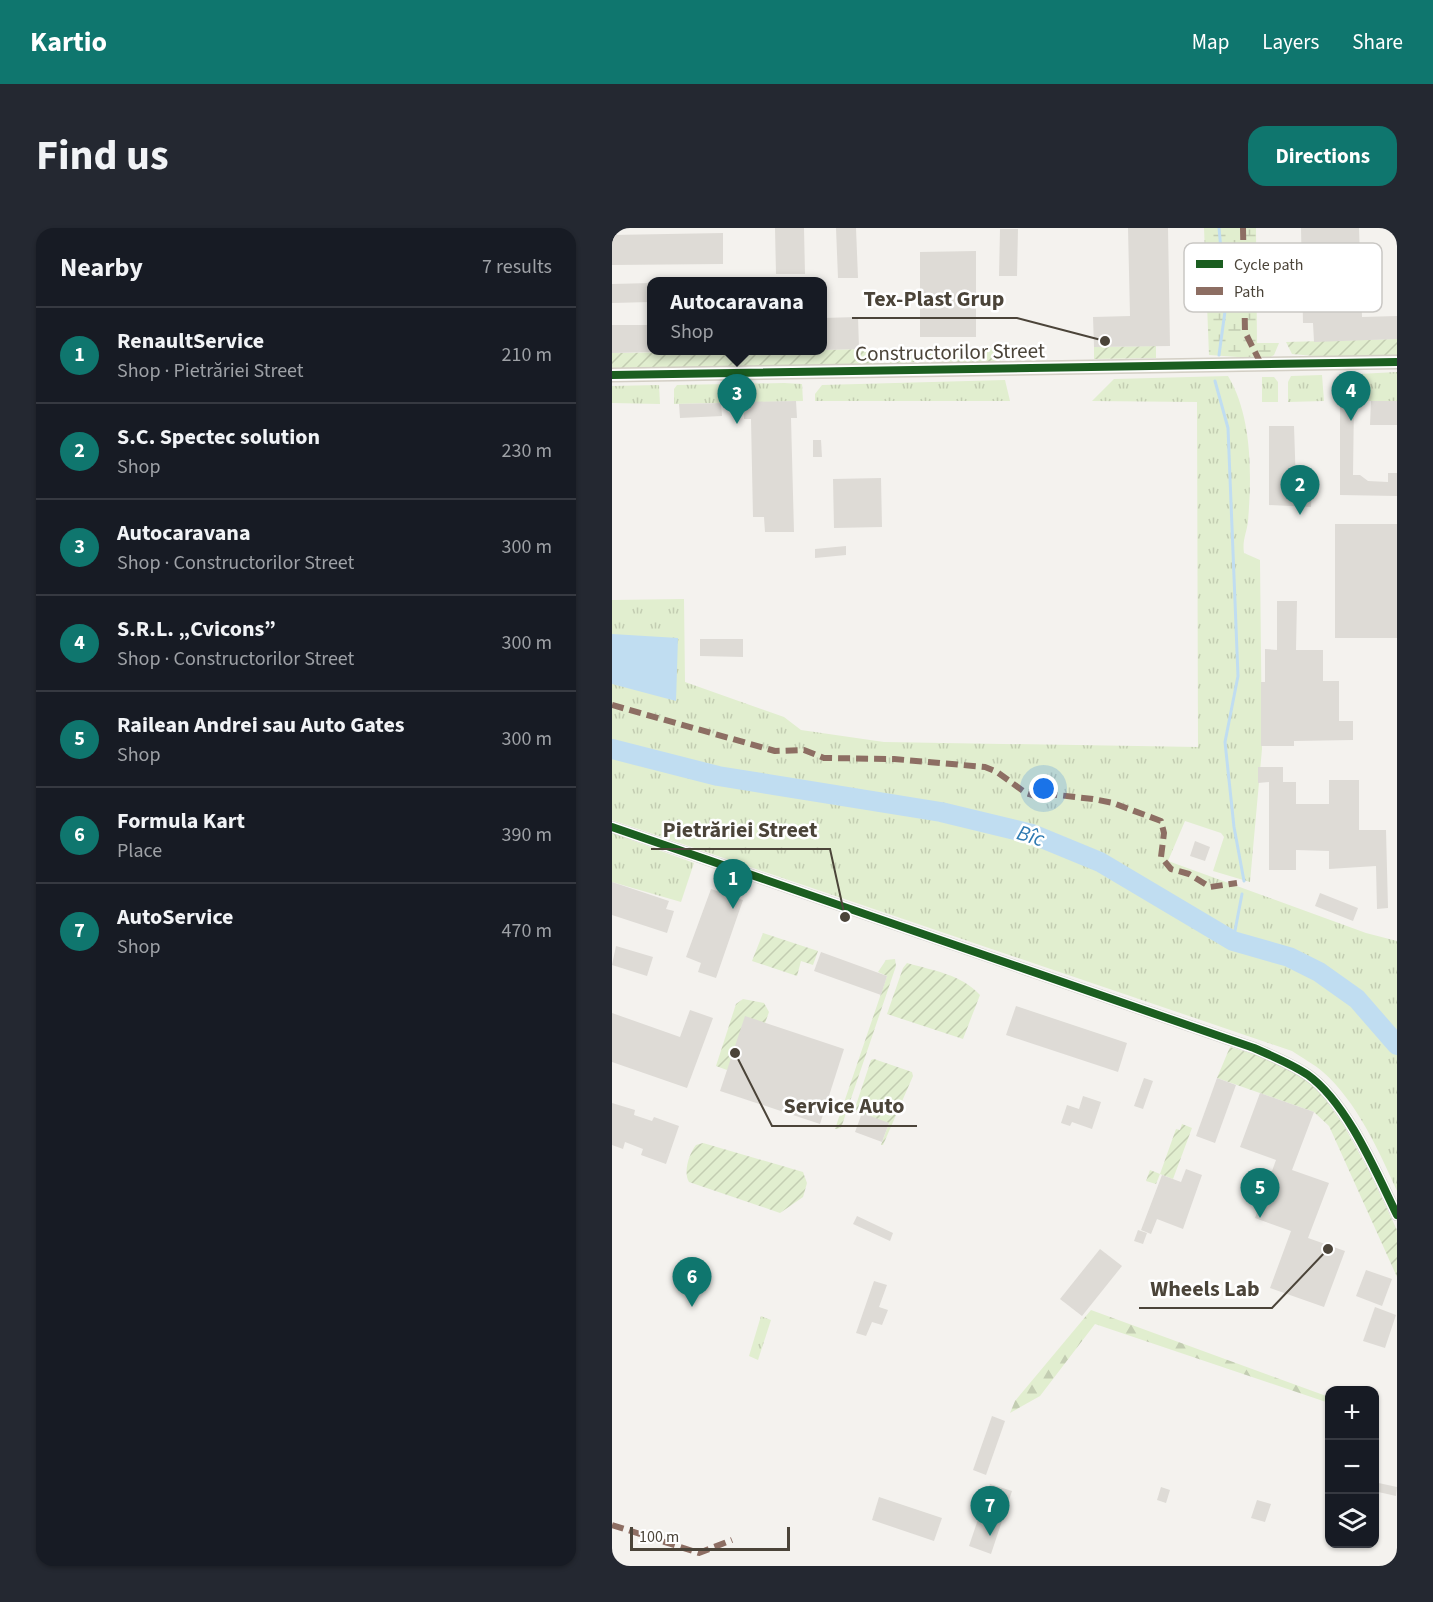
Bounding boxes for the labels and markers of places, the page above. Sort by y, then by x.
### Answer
callout: Tex-Plast Grup [852,278,1017,318]
pin: 4 [1332,372,1370,421]
pin: 3 [718,374,756,424]
pin: 2 [1280,466,1320,515]
callout: Pietrăriei Street [651,809,830,849]
pin: 1 [714,860,752,909]
callout: Service Auto [772,1086,917,1126]
pin: 5 [1240,1168,1280,1218]
pin: 6 [672,1258,712,1307]
callout: Wheels Lab [1139,1268,1272,1308]
pin: 7 [970,1486,1010,1536]

